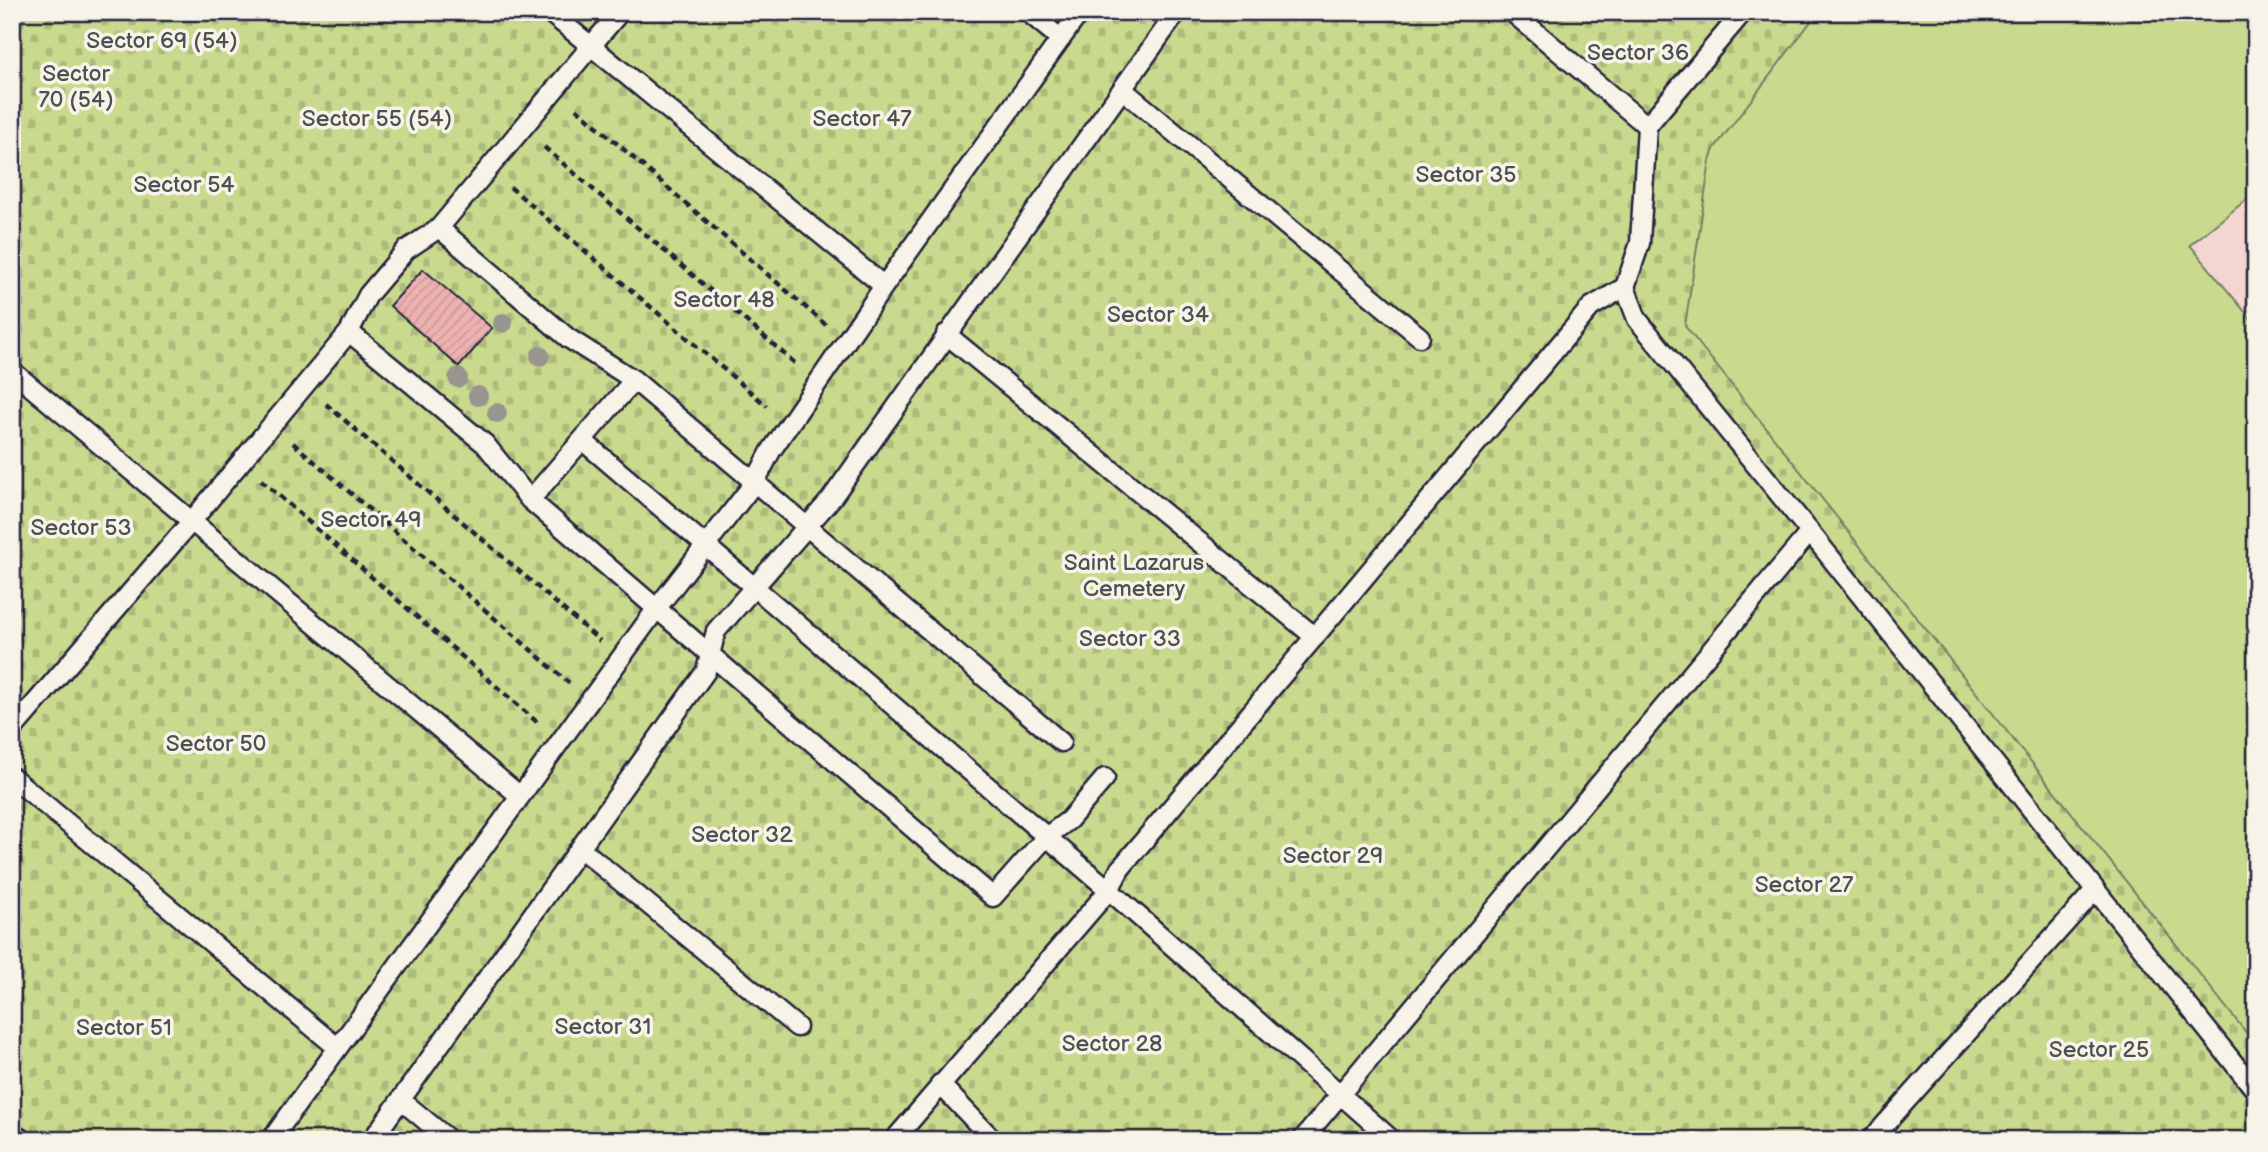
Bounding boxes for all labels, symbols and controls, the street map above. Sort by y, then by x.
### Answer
park label: Sector 69 (54) [86,27,238,55]
park label: Sector 36 [1587,39,1689,67]
park label: Sector 70 (54) [38,60,114,114]
park label: Sector 55 (54) [302,105,452,133]
park label: Sector 47 [812,105,912,133]
park label: Sector 35 [1415,161,1517,189]
park label: Sector 54 [134,171,234,199]
park label: Sector 48 [673,286,775,314]
park label: Sector 34 [1107,301,1209,329]
park label: Sector 49 [320,506,422,534]
park label: Sector 53 [30,514,132,542]
park label: Saint Lazarus Cemetery [1064,549,1204,603]
park label: Sector 33 [1079,625,1181,653]
park label: Sector 50 [166,730,266,758]
park label: Sector 32 [691,821,793,849]
park label: Sector 29 [1283,842,1383,870]
park label: Sector 27 [1755,871,1854,899]
park label: Sector 31 [555,1013,651,1041]
park label: Sector 51 [76,1014,172,1042]
park label: Sector 28 [1062,1030,1162,1058]
park label: Sector 25 [2049,1036,2149,1064]

